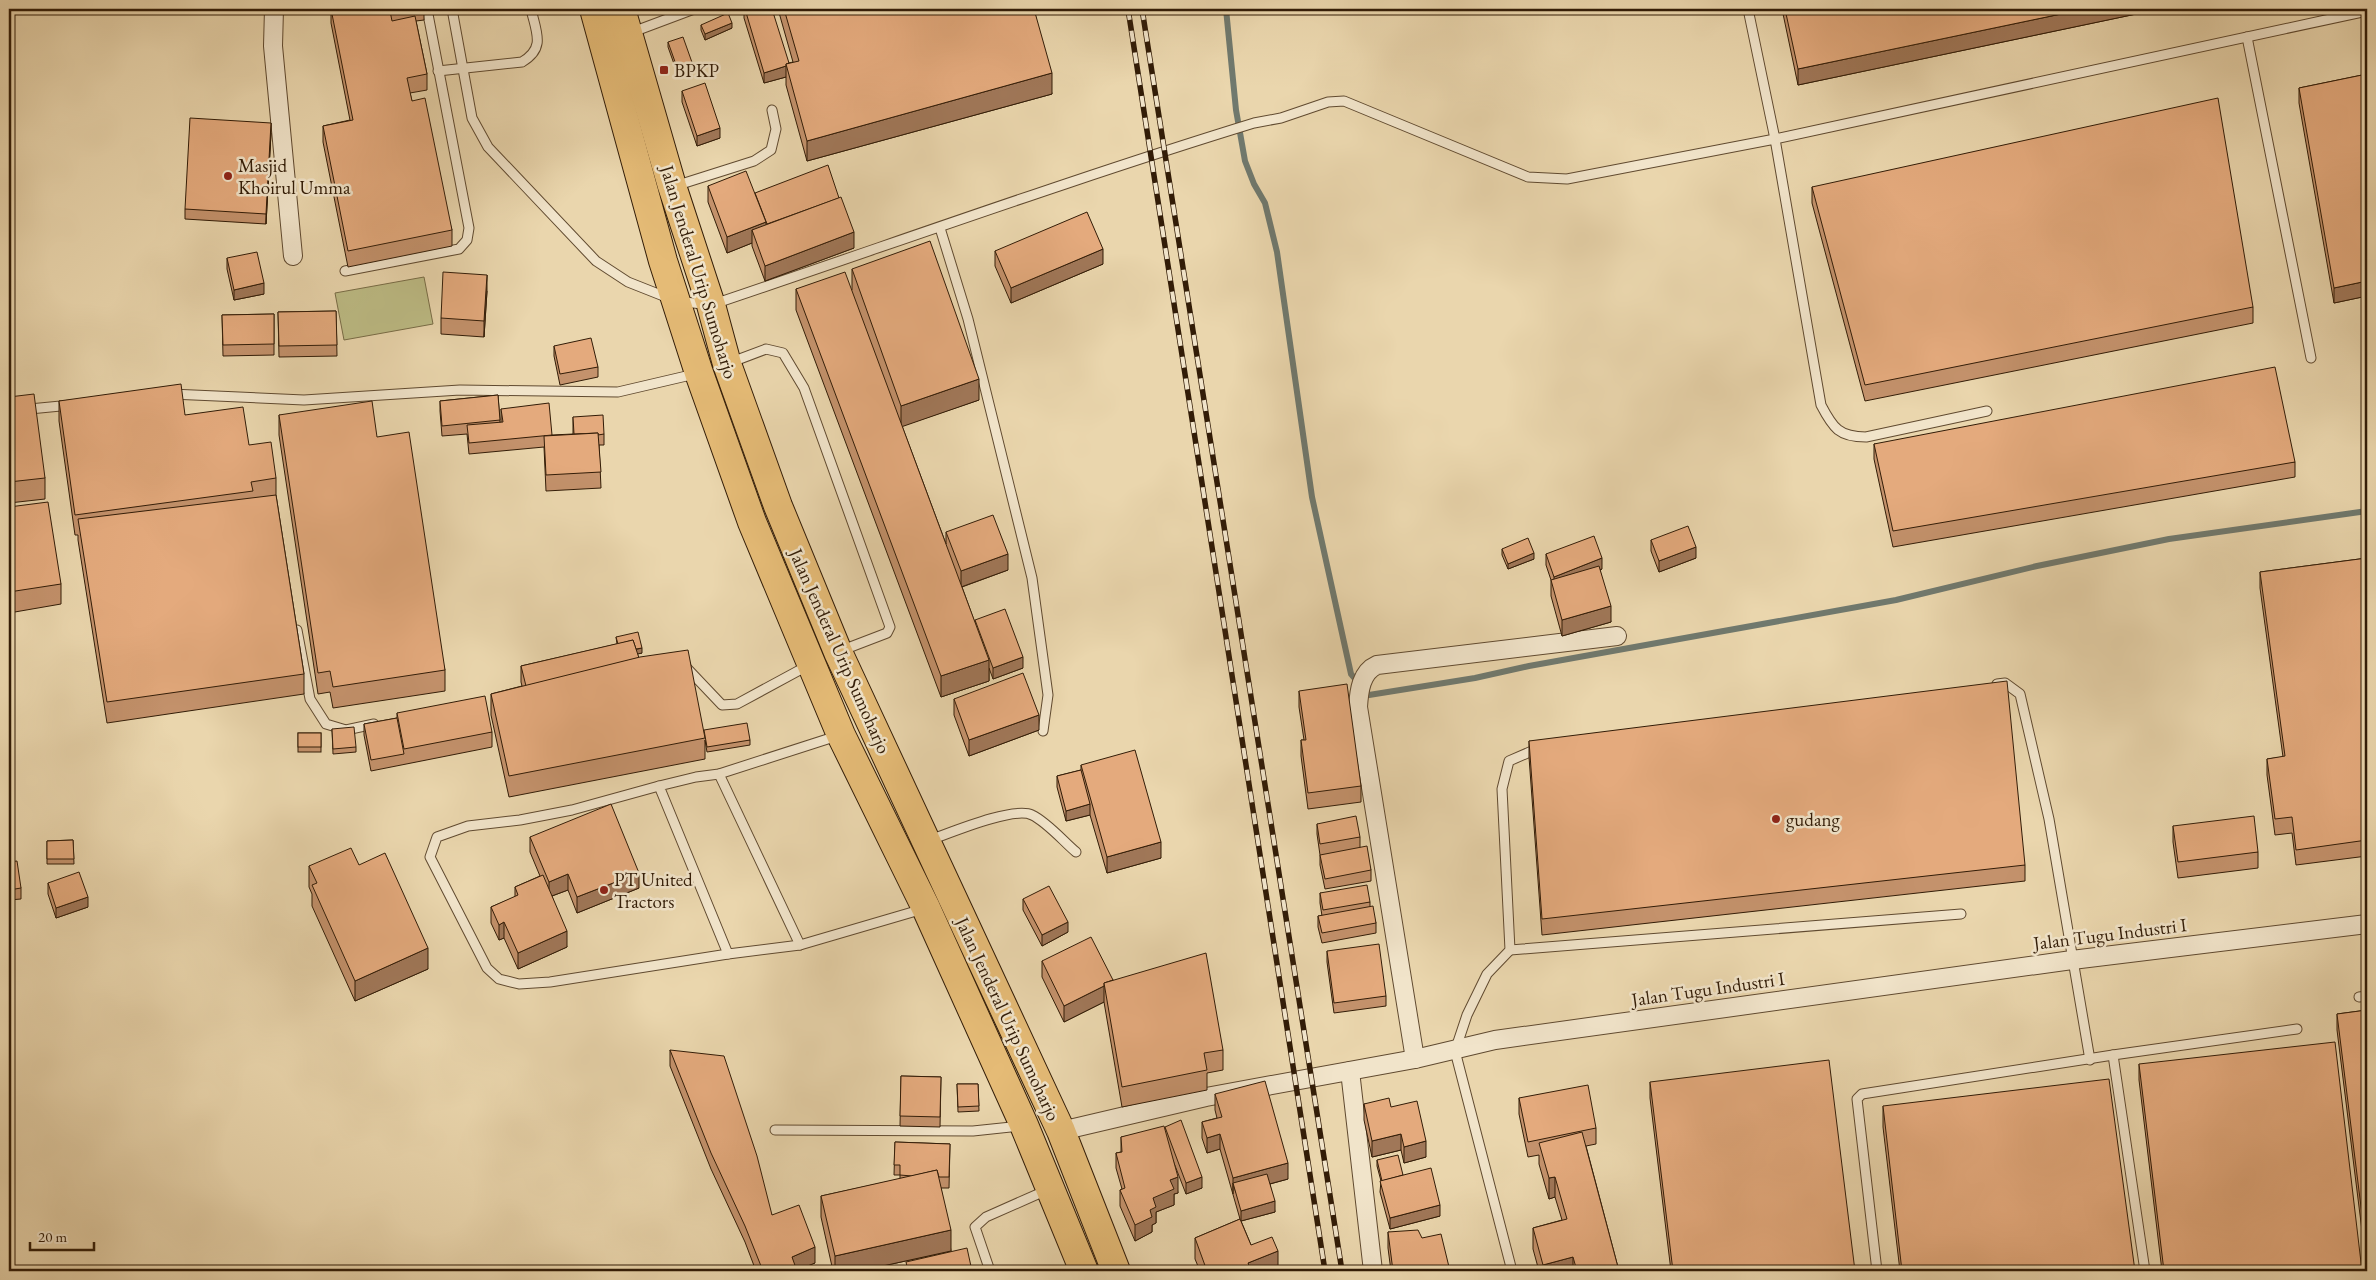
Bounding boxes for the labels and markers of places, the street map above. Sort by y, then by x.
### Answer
place label: BPKP [674,58,720,83]
marker: BPKP [658,64,670,76]
place label: Masjid Khoirul Umma [238,153,351,200]
marker: Masjid Khoirul Umma [222,170,234,182]
place label: gudang [1786,807,1841,832]
marker: gudang [1770,813,1782,825]
place label: PT United Tractors [614,867,693,914]
marker: PT United Tractors [598,884,610,896]

